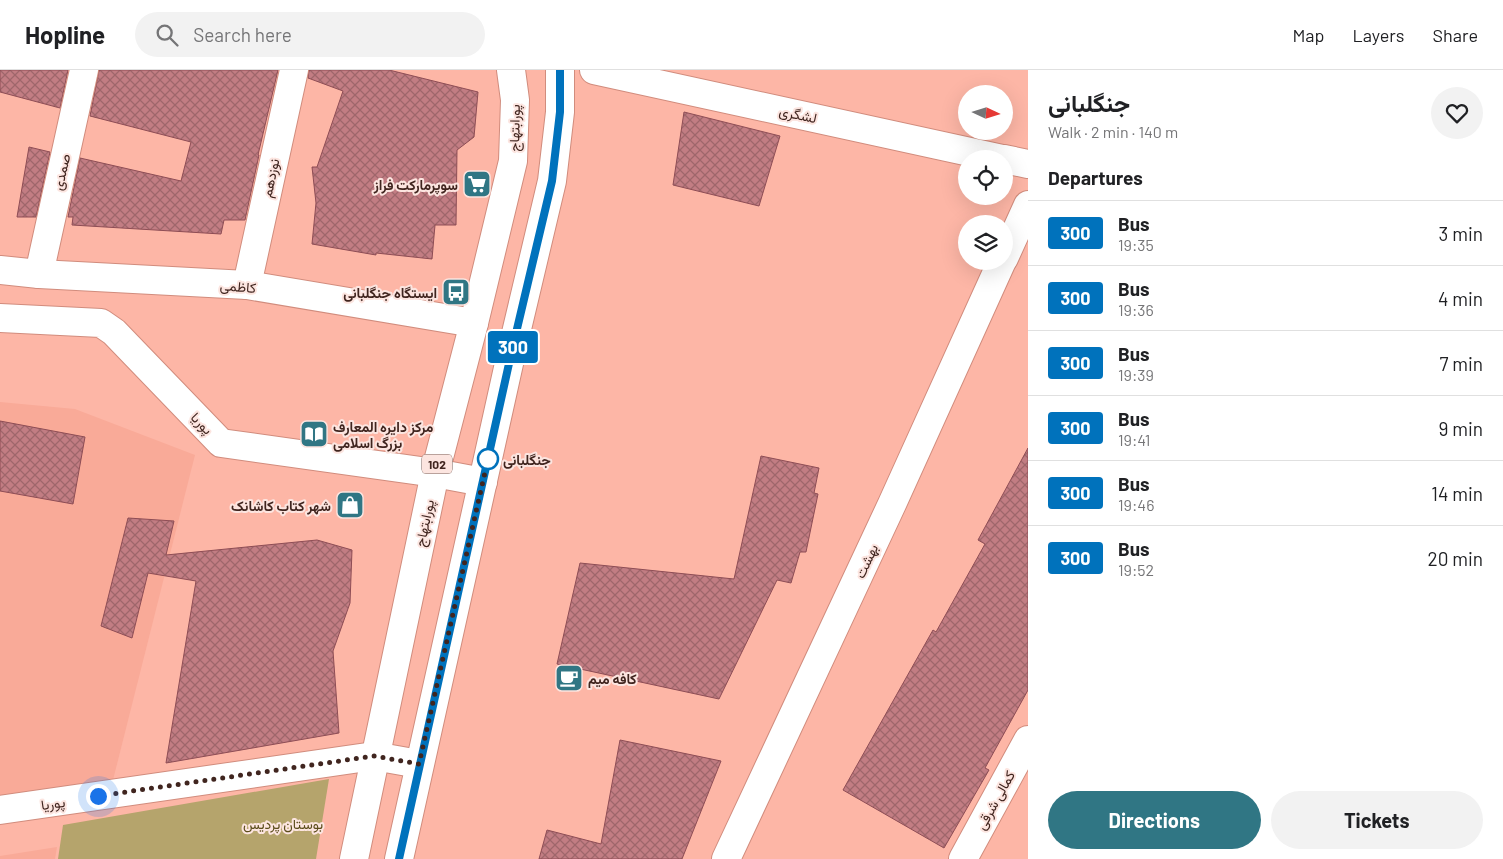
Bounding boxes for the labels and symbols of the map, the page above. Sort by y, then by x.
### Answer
north arrow [958,85,1012,140]
street label: لشگری [777,102,818,127]
street label: پورابتهاج [505,104,526,152]
street label: صمدی [49,152,74,192]
street label: نوزدهم [258,157,283,199]
supermarket icon: سوپرمارکت فراز [462,169,492,199]
place label: سوپرمارکت فراز [373,176,458,195]
street label: کاظمی [219,276,257,297]
bus stop icon: ایستگاه جنگلبانی [441,277,471,307]
place label: ایستگاه جنگلبانی [343,284,437,302]
line badge: 300 [484,331,542,363]
street label: پوریا [186,408,217,439]
place label: مرکز دایره المعارف بزرگ اسلامی [333,418,434,452]
library icon: مرکز دایره المعارف بزرگ اسلامی [299,419,329,449]
marker: جنگلبانی [477,448,499,470]
place label: جنگلبانی [503,451,551,469]
road number: 102 [422,454,452,474]
shop icon: شهر کتاب کاشانک [335,490,365,520]
place label: شهر کتاب کاشانک [231,497,331,515]
street label: پورابتهاج [411,498,440,549]
street label: بهشت [851,541,882,581]
cafe icon: کافه میم [554,663,584,693]
place label: کافه میم [588,670,637,688]
street label: کمالی شرقی [972,768,1019,833]
your location [86,784,111,809]
street label: پوریا [40,793,66,815]
park label: بوستان پردیس [243,815,323,834]

